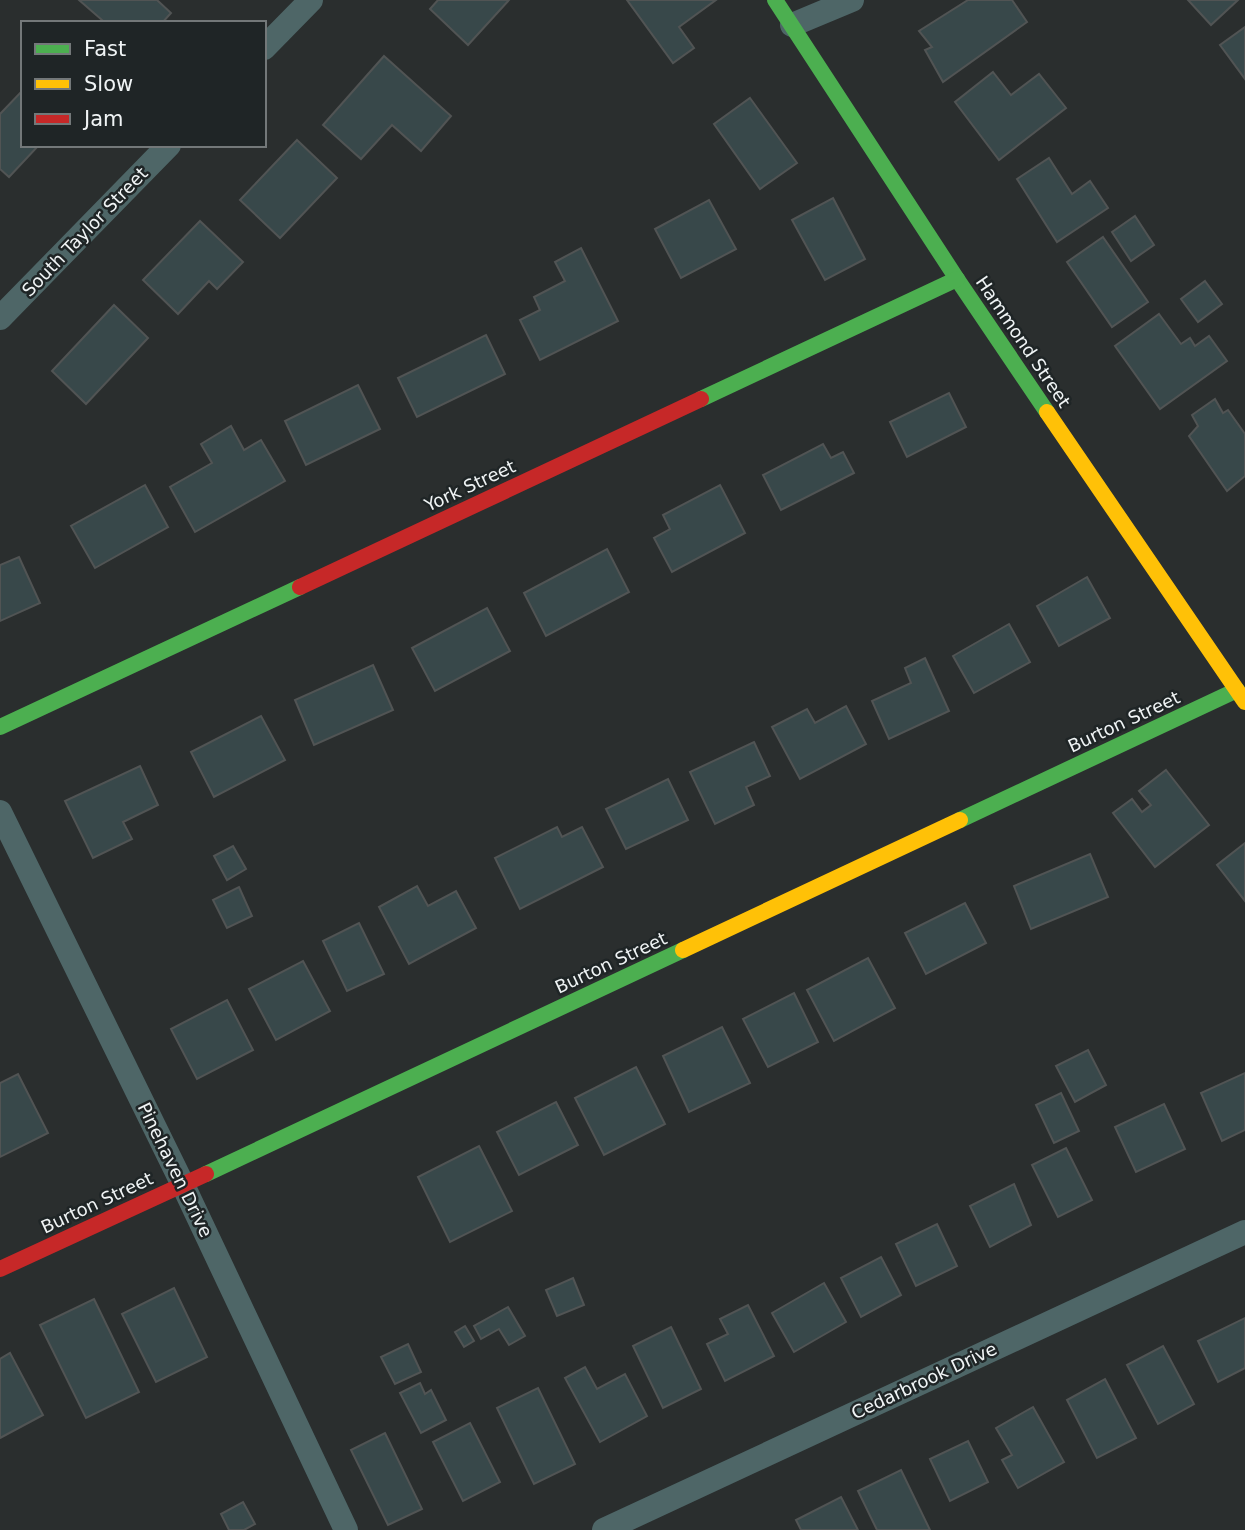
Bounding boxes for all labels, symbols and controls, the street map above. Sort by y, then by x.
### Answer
legend [21,21,266,147]
text: Fast [84,37,126,61]
text: Slow [84,72,133,96]
text: Jam [82,107,124,131]
street label: South Taylor Street [17,163,152,301]
street label: Hammond Street [972,272,1075,411]
street label: York Street [420,455,519,516]
street label: Burton Street [1064,686,1183,757]
street label: Burton Street [551,927,670,998]
street label: Pinehaven Drive [134,1099,217,1241]
street label: Burton Street [37,1167,156,1238]
street label: Cedarbrook Drive [848,1338,1000,1423]

